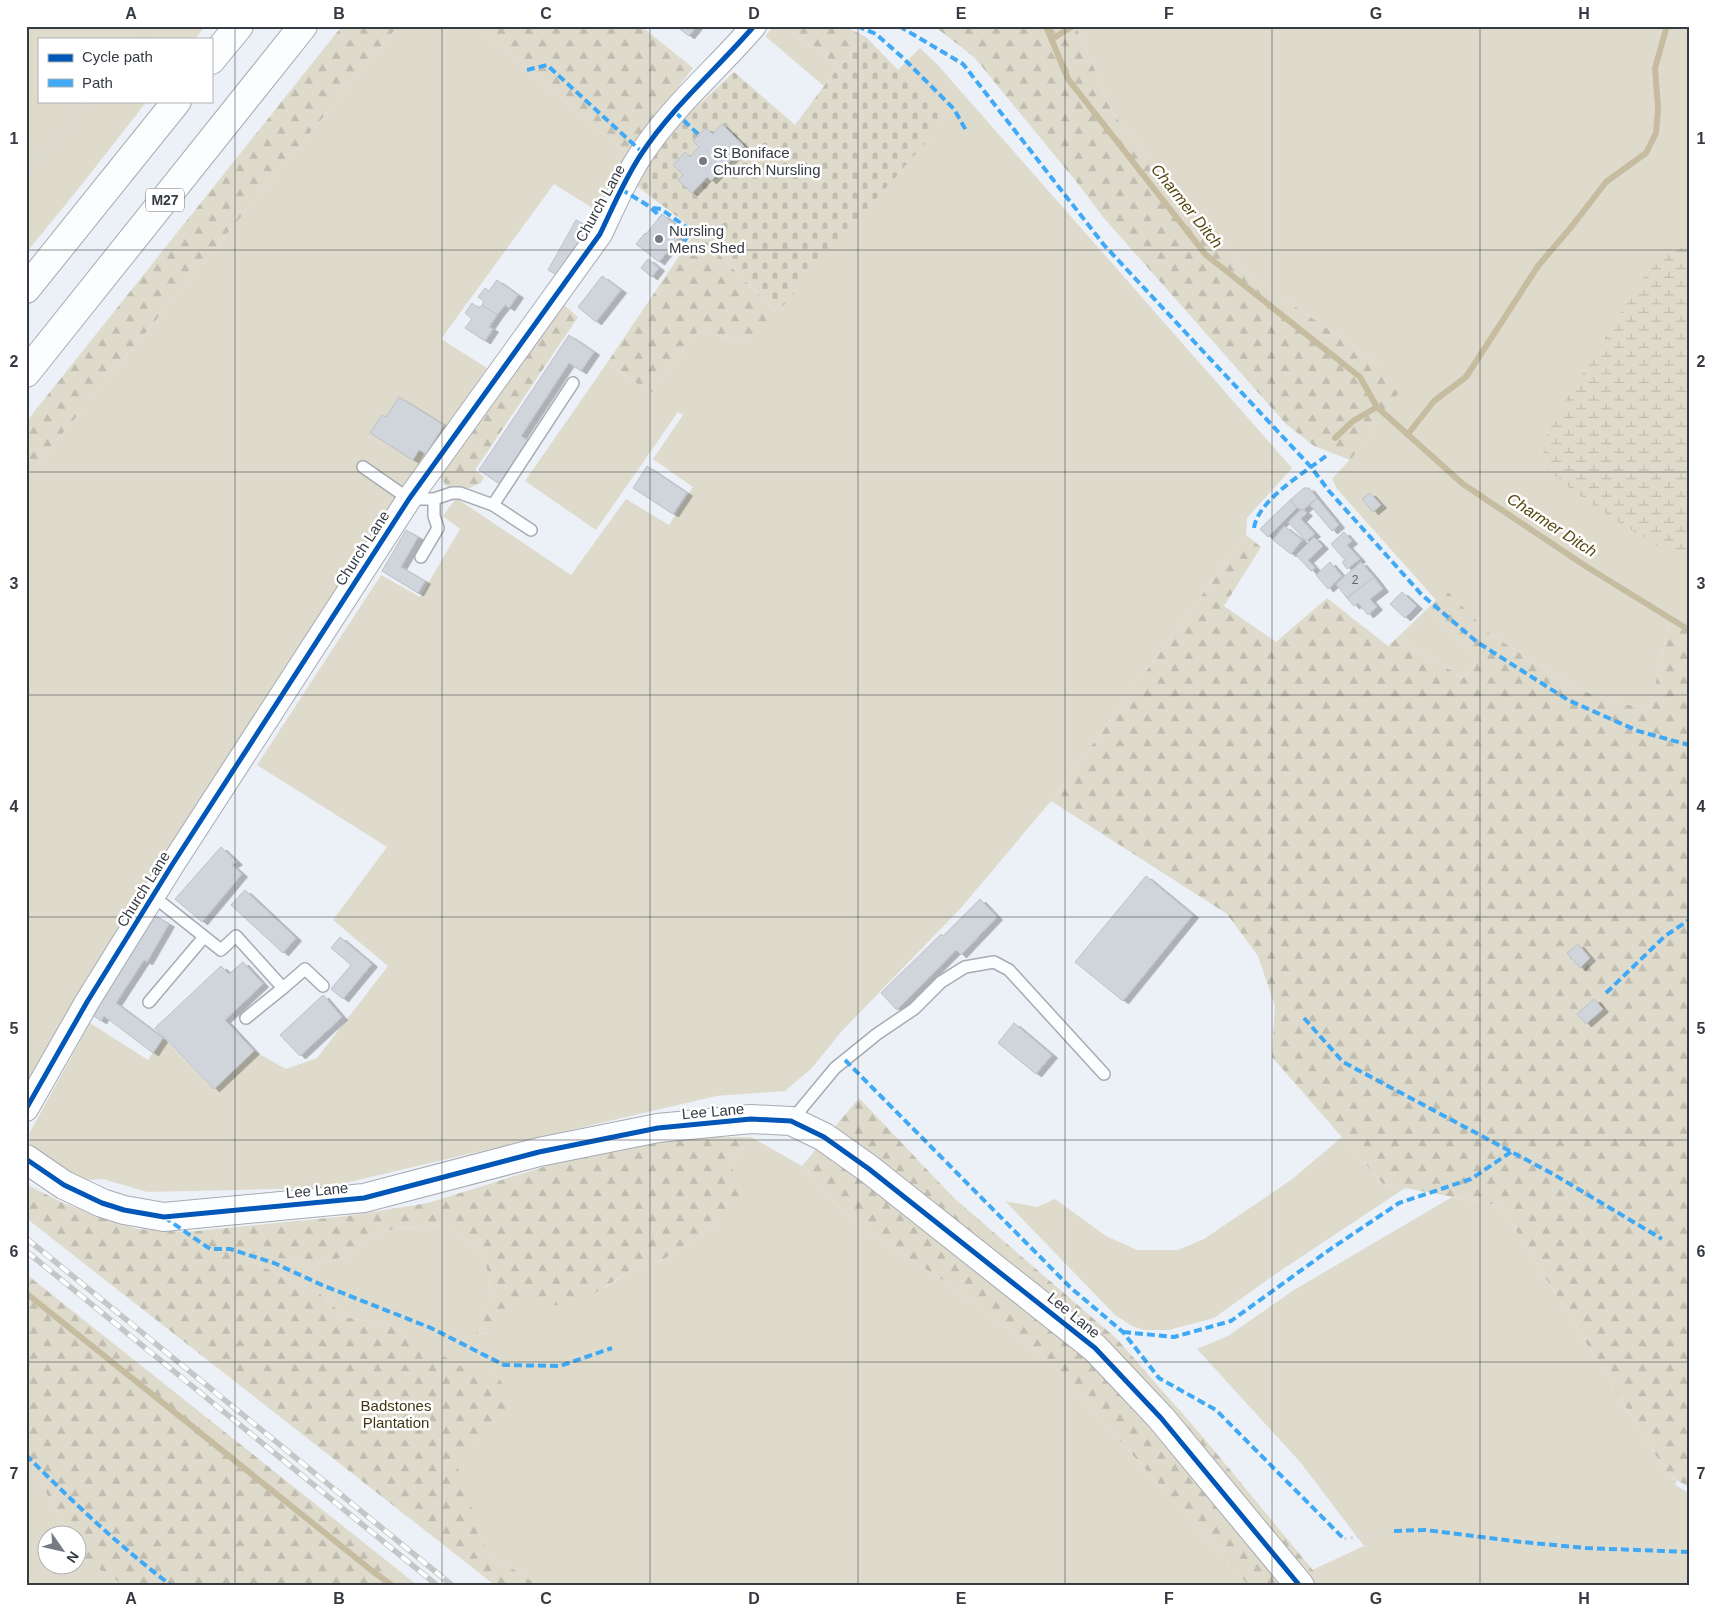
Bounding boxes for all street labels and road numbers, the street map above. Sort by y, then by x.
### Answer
street label: Church Lane [572,161,628,245]
road number: M27 [146,188,184,212]
street label: Church Lane [331,507,393,589]
street label: Church Lane [113,848,173,930]
street label: Lee Lane [681,1100,745,1122]
street label: Lee Lane [285,1179,349,1201]
street label: Lee Lane [1044,1289,1104,1341]

